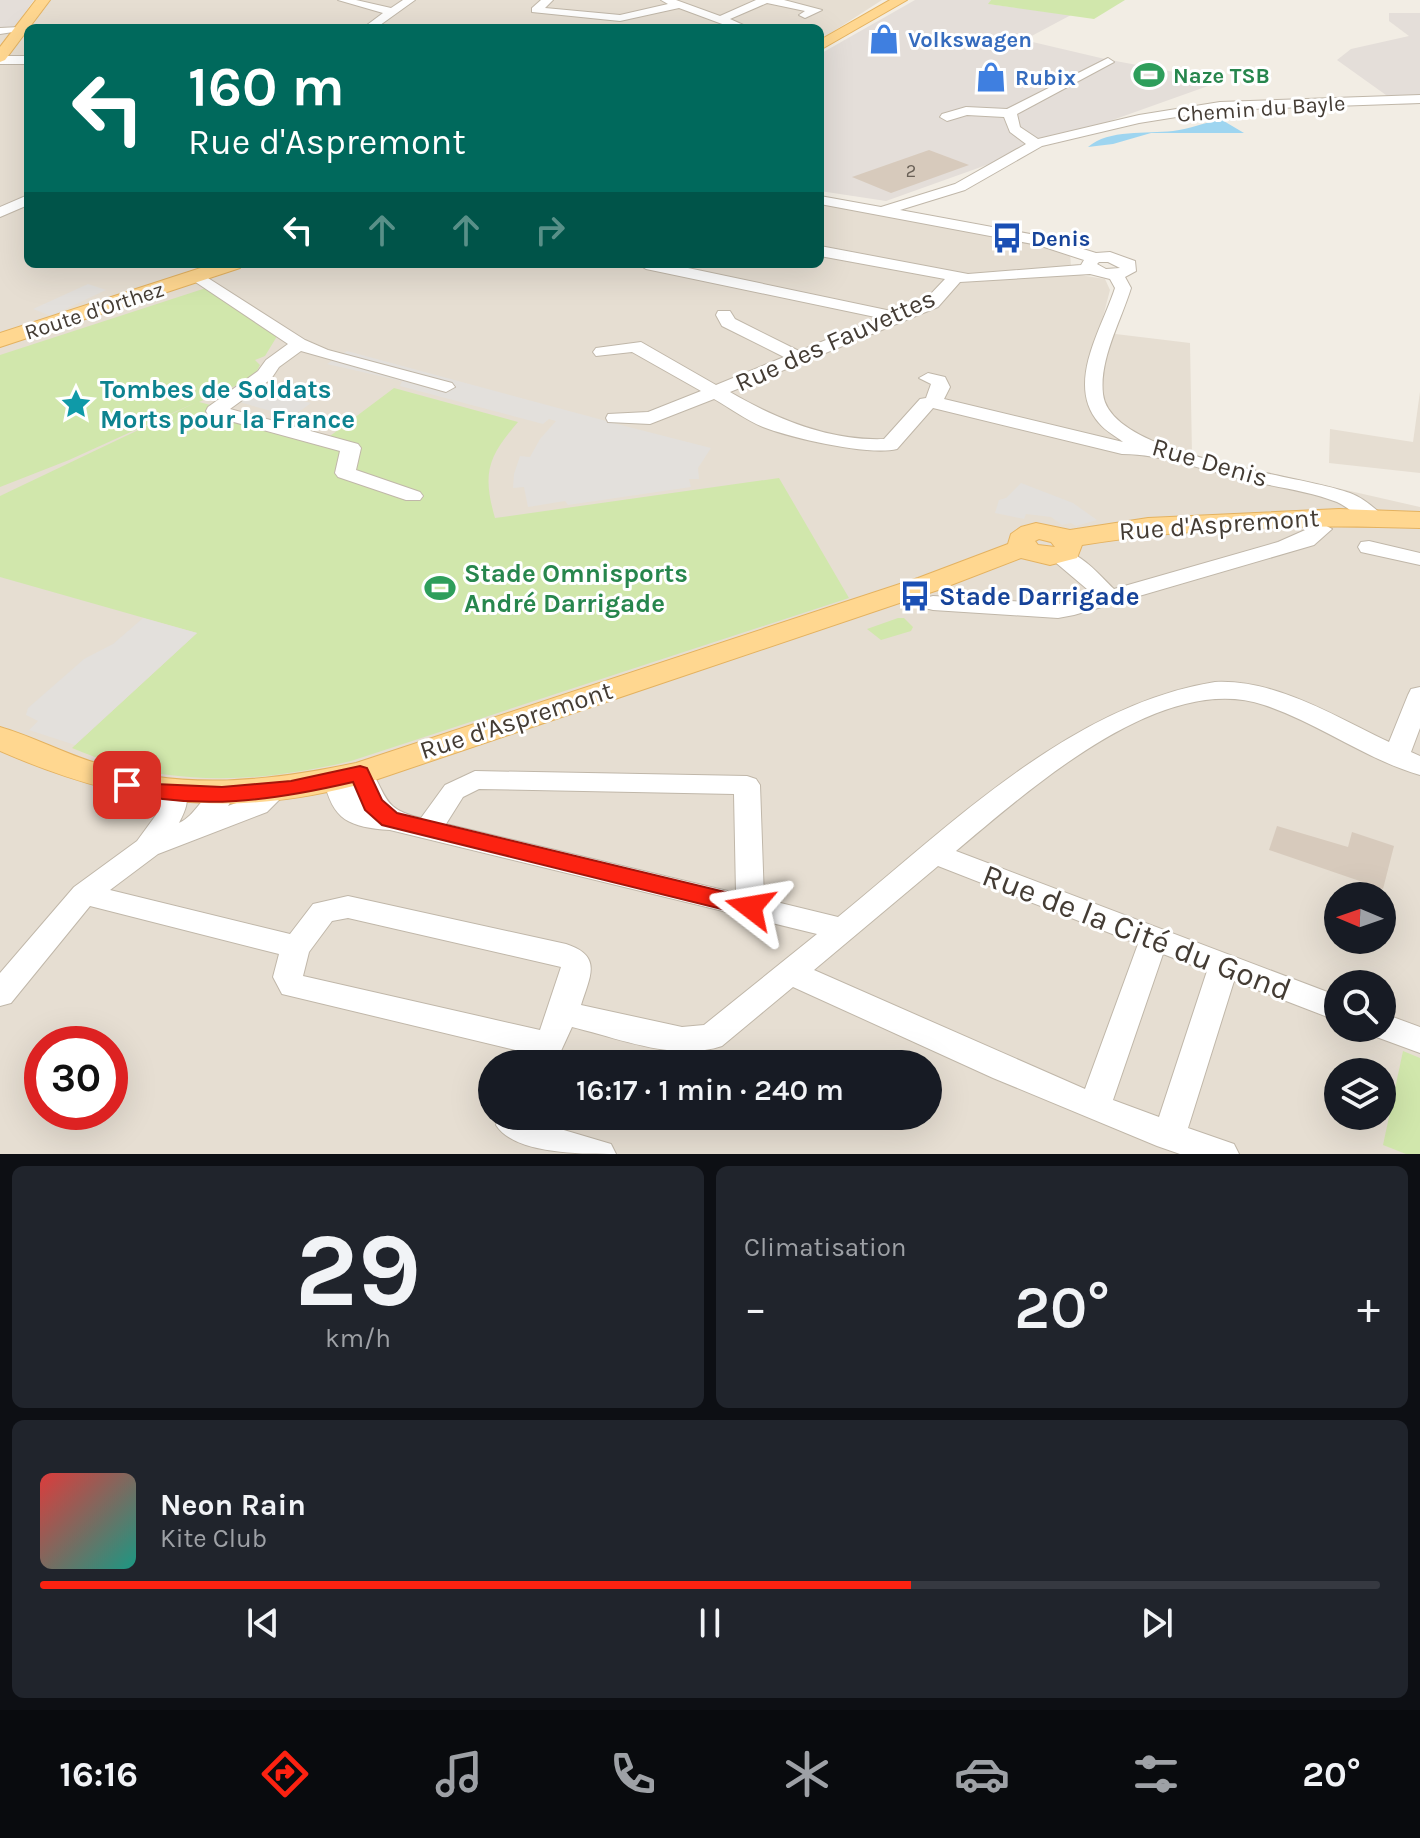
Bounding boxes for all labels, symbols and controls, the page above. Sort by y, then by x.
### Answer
shop icon: Volkswagen [867,22,901,56]
place label: Volkswagen [908,27,1032,53]
text: 160 m [188,54,345,119]
icon: left [56,56,160,160]
sports icon: Naze TSB [1132,58,1166,92]
shop icon: Rubix [974,60,1008,94]
place label: Naze TSB [1173,63,1270,89]
place label: Rubix [1015,65,1076,91]
street label: Chemin du Bayle [1176,90,1346,128]
text: Rue d'Aspremont [188,121,466,163]
house number: 2 [906,160,916,182]
icon: left [276,208,320,252]
icon: ahead [360,208,404,252]
icon: ahead [444,208,488,252]
icon: right [528,208,572,252]
bus stop icon: Denis [990,221,1024,255]
place label: Denis [1031,226,1090,252]
street label: Route d'Orthez [21,276,167,346]
street label: Rue des Fauvettes [730,282,940,399]
place label: Tombes de Soldats Morts pour la France [100,374,355,435]
place icon: Tombes de Soldats Morts pour la France [59,387,93,421]
street label: Rue Denis [1148,431,1271,494]
street label: Rue d'Aspremont [1118,502,1320,547]
place label: Stade Omnisports André Darrigade [464,558,688,619]
sports icon: Stade Omnisports André Darrigade [423,571,457,605]
bus stop icon: Stade Darrigade [898,579,932,613]
place label: Stade Darrigade [939,581,1139,612]
street label: Rue d'Aspremont [416,675,617,766]
pin [93,751,161,819]
icon: arrive [105,763,149,807]
street label: Rue de la Cité du Gond [977,856,1296,1008]
position arrow [708,865,792,949]
north arrow [1324,882,1396,954]
map controls [1324,882,1396,1130]
button: search [1324,970,1396,1042]
speed limit sign: 30 [24,1026,128,1130]
button: layers [1324,1058,1396,1130]
text: 16:17 · 1 min · 240 m [576,1072,844,1108]
text: 29 [295,1210,421,1331]
text: Climatisation [744,1232,907,1263]
text: 20° [1014,1273,1110,1343]
text: − [744,1283,767,1334]
text: + [1357,1283,1380,1334]
text: km/h [325,1323,391,1354]
text: Neon Rain [160,1487,306,1523]
text: Kite Club [160,1523,267,1554]
icon: previous [241,1601,285,1645]
icon: pause [688,1601,732,1645]
icon: next [1135,1601,1179,1645]
icon: directions [257,1746,313,1802]
icon: music [431,1746,487,1802]
icon: phone [605,1746,661,1802]
icon: climate [779,1746,835,1802]
icon: car [954,1746,1010,1802]
icon: filters [1128,1746,1184,1802]
text: 16:16 [59,1753,138,1795]
text: 20° [1302,1753,1361,1795]

